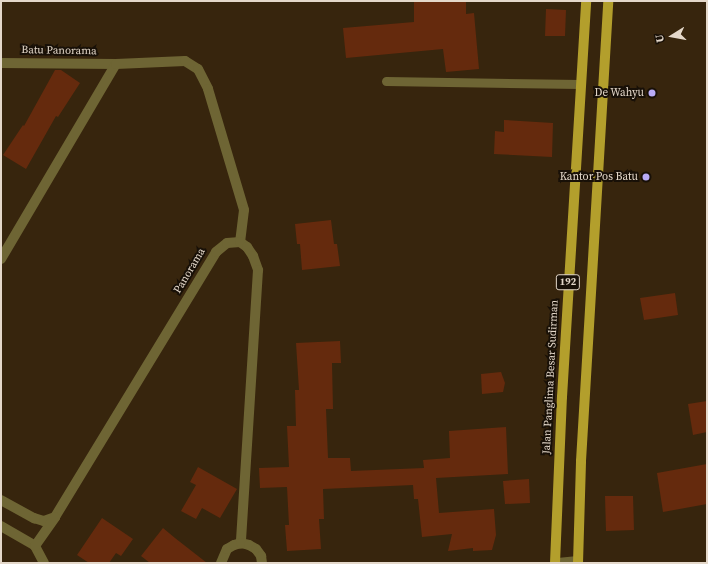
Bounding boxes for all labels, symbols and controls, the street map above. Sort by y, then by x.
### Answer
north arrow [652,16,692,56]
text: U [652,33,668,44]
street label: Batu Panorama [21,44,97,58]
place label: De Wahyu [594,86,644,100]
marker: De Wahyu [647,88,657,98]
place label: Kantor Pos Batu [560,170,638,184]
marker: Kantor Pos Batu [641,172,651,182]
street label: Panorama [171,246,209,296]
road number: 192 [555,274,581,290]
street label: Jalan Panglima Besar Sudirman [540,300,562,454]

